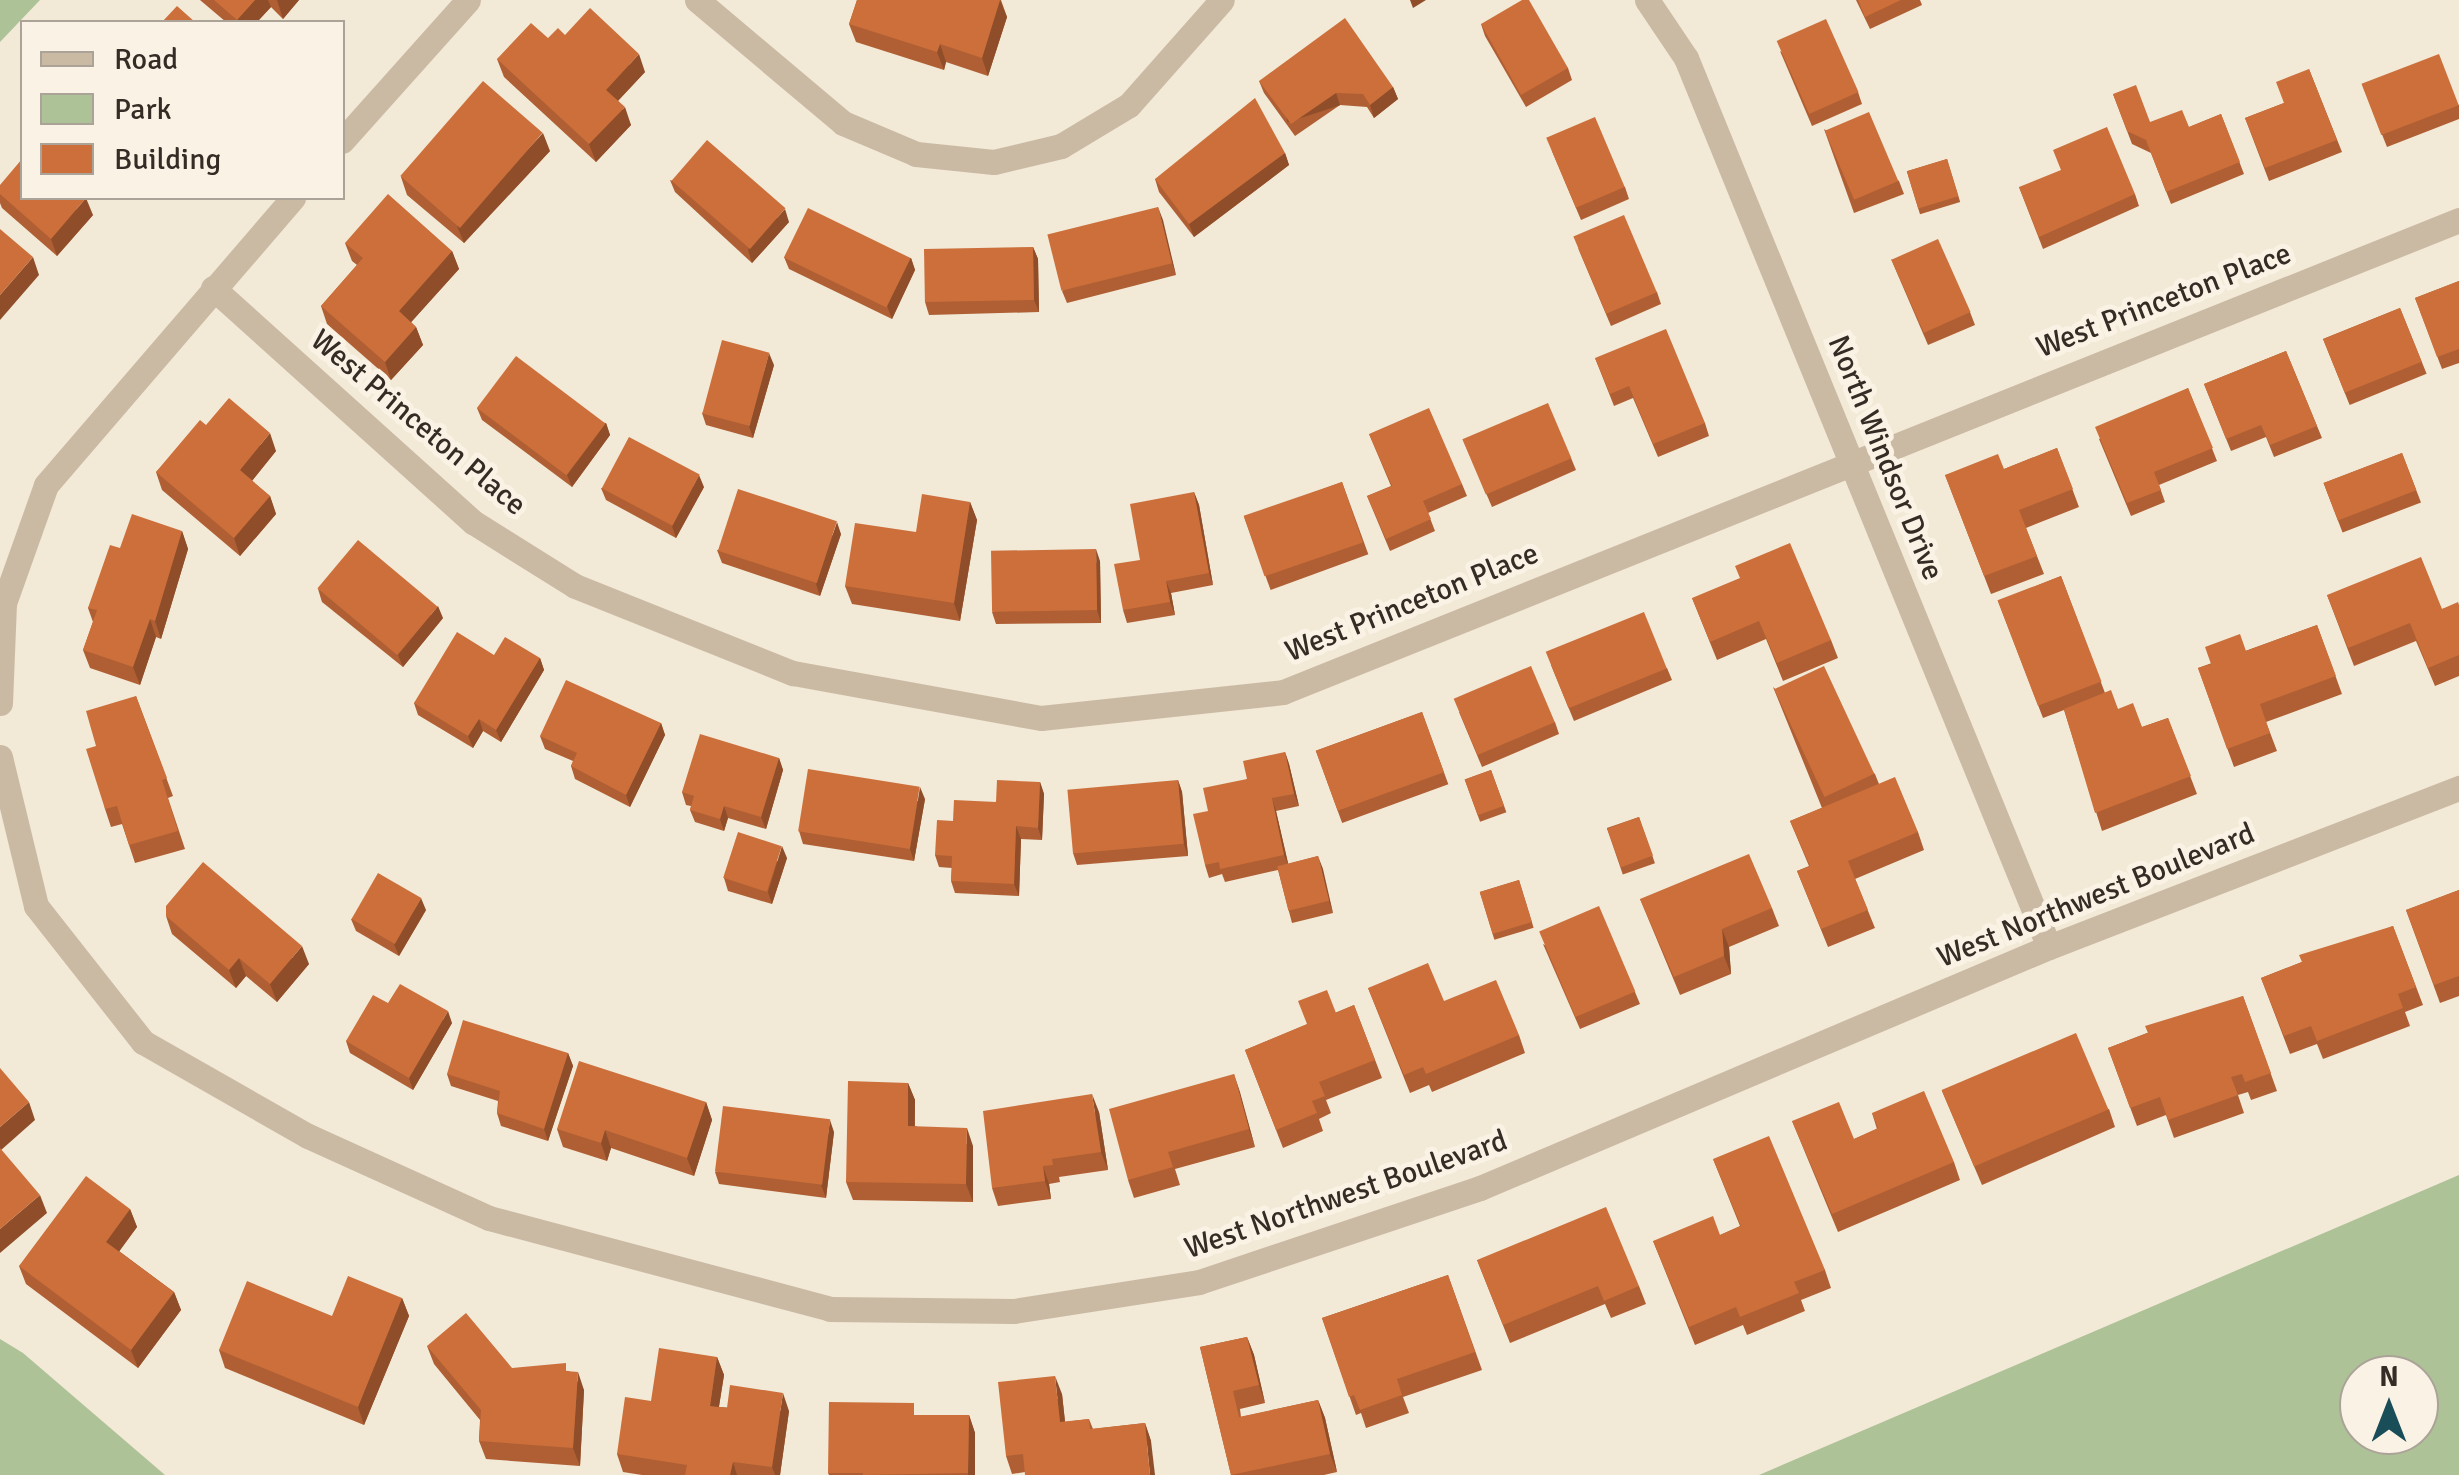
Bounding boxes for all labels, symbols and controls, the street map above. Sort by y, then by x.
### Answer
legend [20,20,345,200]
text: Road [114,41,178,78]
text: Park [114,91,172,128]
text: Building [114,141,221,178]
street label: West Princeton Place [2032,236,2296,366]
street label: West Princeton Place [303,322,533,524]
street label: North Windsor Drive [1820,331,1950,585]
street label: West Princeton Place [1280,536,1544,670]
street label: West Northwest Boulevard [1932,816,2260,976]
street label: West Northwest Boulevard [1180,1123,1512,1267]
north arrow [2339,1355,2439,1455]
text: N [2379,1360,2399,1394]

